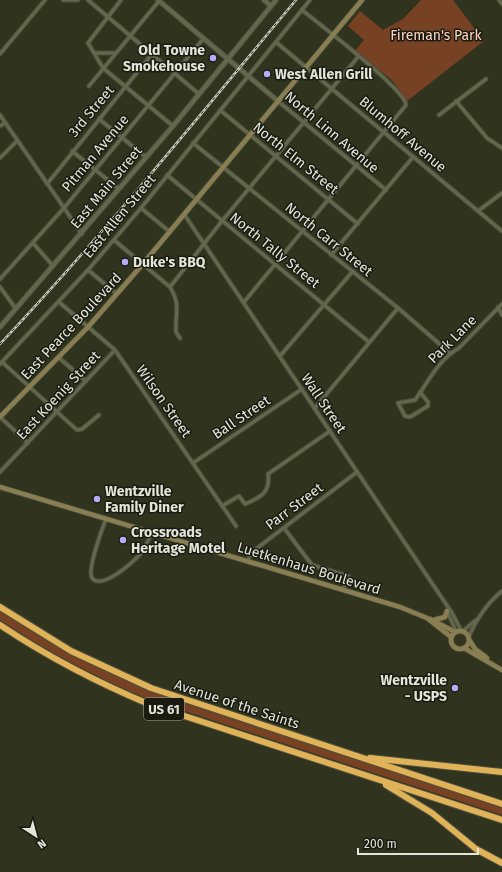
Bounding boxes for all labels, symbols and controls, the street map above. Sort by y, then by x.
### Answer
park label: Fireman's Park [390,27,483,44]
place label: Old Towne Smokehouse [123,42,205,75]
marker: Old Towne Smokehouse [208,53,218,63]
place label: West Allen Grill [275,66,373,83]
marker: West Allen Grill [262,69,272,79]
street label: 3rd Street [65,81,118,141]
street label: North Linn Avenue [281,88,382,177]
street label: Blumhoff Avenue [356,93,450,176]
street label: Pitman Avenue [58,111,132,195]
street label: North Elm Street [249,119,343,199]
street label: East Main Street [67,142,146,232]
street label: East Allen Street [80,170,160,262]
street label: North Carr Street [281,199,377,281]
street label: North Tally Street [226,209,324,292]
place label: Duke's BBQ [133,254,206,271]
marker: Duke's BBQ [120,257,130,267]
street label: East Pearce Boulevard [17,269,125,383]
street label: Park Lane [425,312,480,367]
street label: East Koenig Street [13,347,104,443]
street label: Wilson Street [132,362,195,441]
street label: Wall Street [297,370,350,437]
street label: Ball Street [209,391,274,443]
street label: Parr Street [262,479,327,533]
place label: Wentzville Family Diner [105,483,184,516]
marker: Wentzville Family Diner [92,494,102,504]
place label: Crossroads Heritage Motel [131,524,226,557]
marker: Crossroads Heritage Motel [118,535,128,545]
street label: Luetkenhaus Boulevard [235,539,382,598]
place label: Wentzville - USPS [381,672,447,705]
street label: Avenue of the Saints [172,676,302,733]
marker: Wentzville - USPS [450,683,460,693]
road number: US 61 [144,698,184,720]
north arrow [16,816,56,856]
scale bar [358,830,478,856]
text: N [35,836,48,851]
text: 200 m [364,837,397,851]

